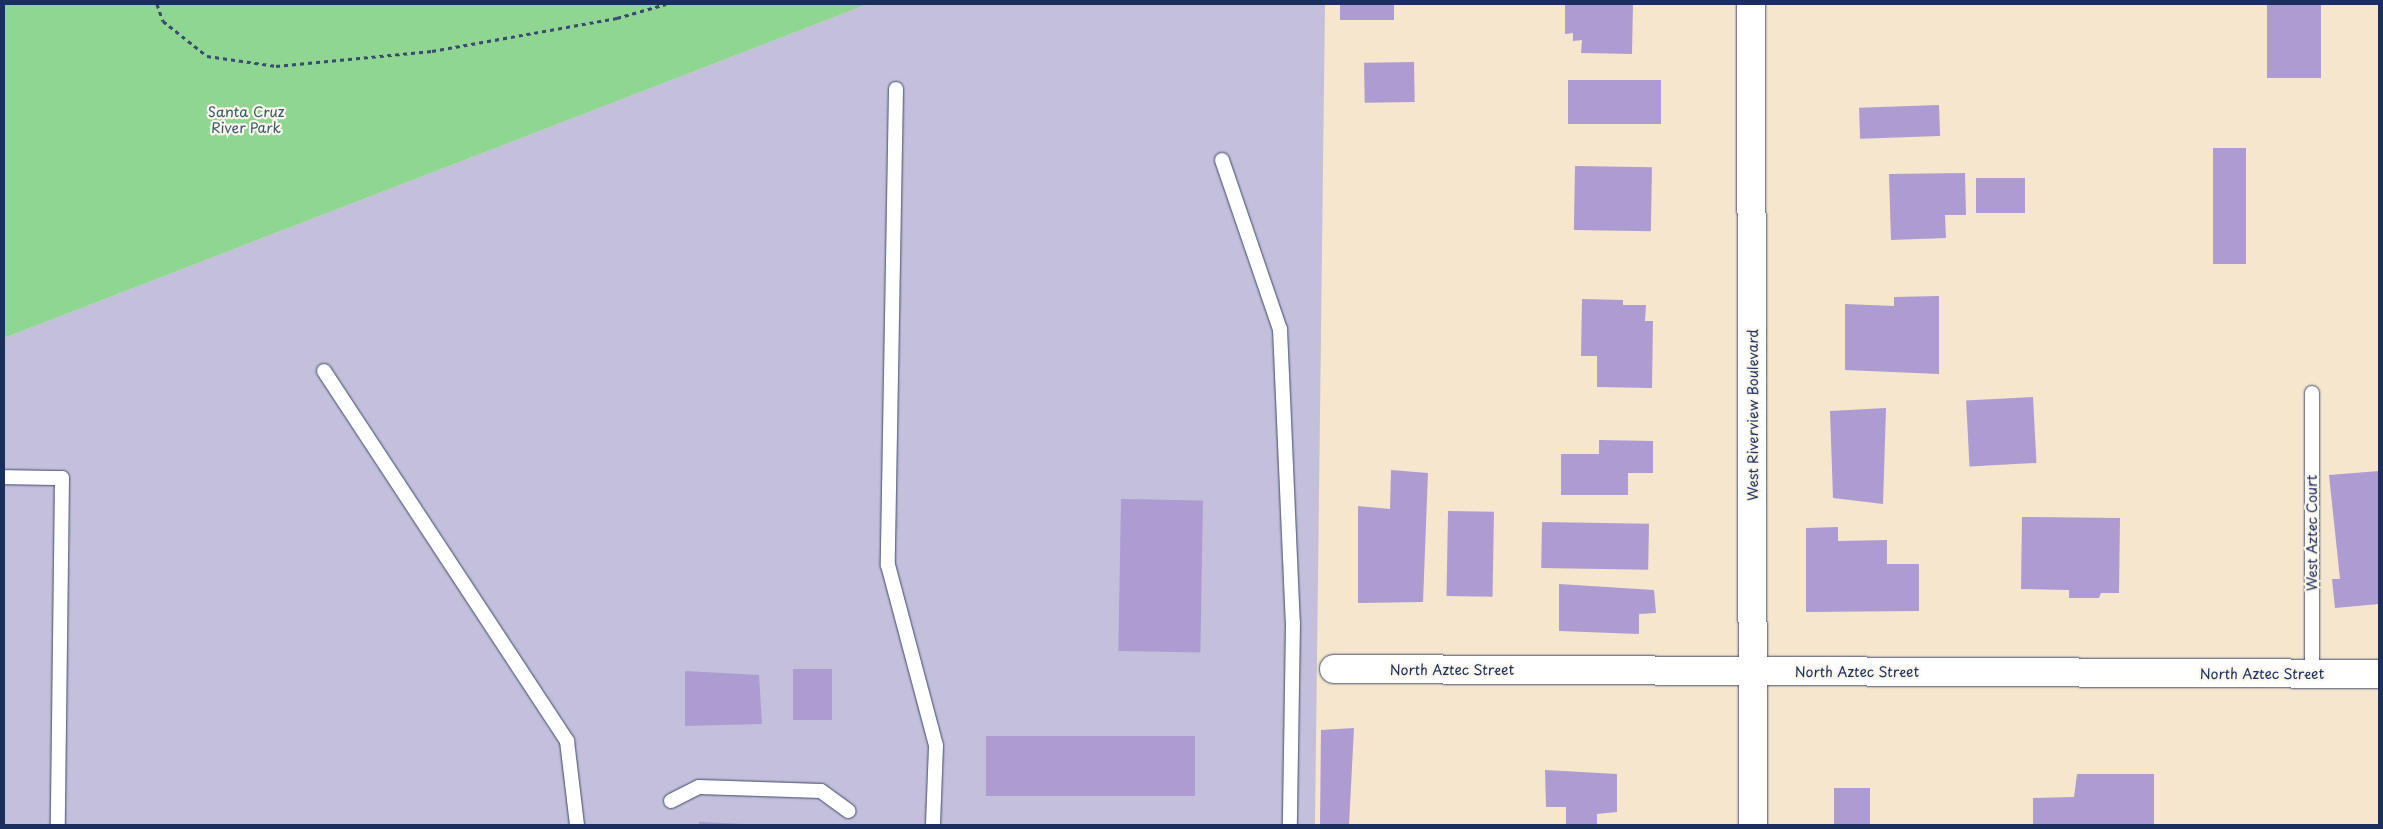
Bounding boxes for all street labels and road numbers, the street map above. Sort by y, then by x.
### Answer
street label: West Riverview Boulevard [1745,329,1761,501]
street label: West Aztec Court [2304,474,2320,592]
street label: North Aztec Street [1389,662,1515,678]
street label: North Aztec Street [1794,664,1920,680]
street label: North Aztec Street [2199,666,2325,682]

